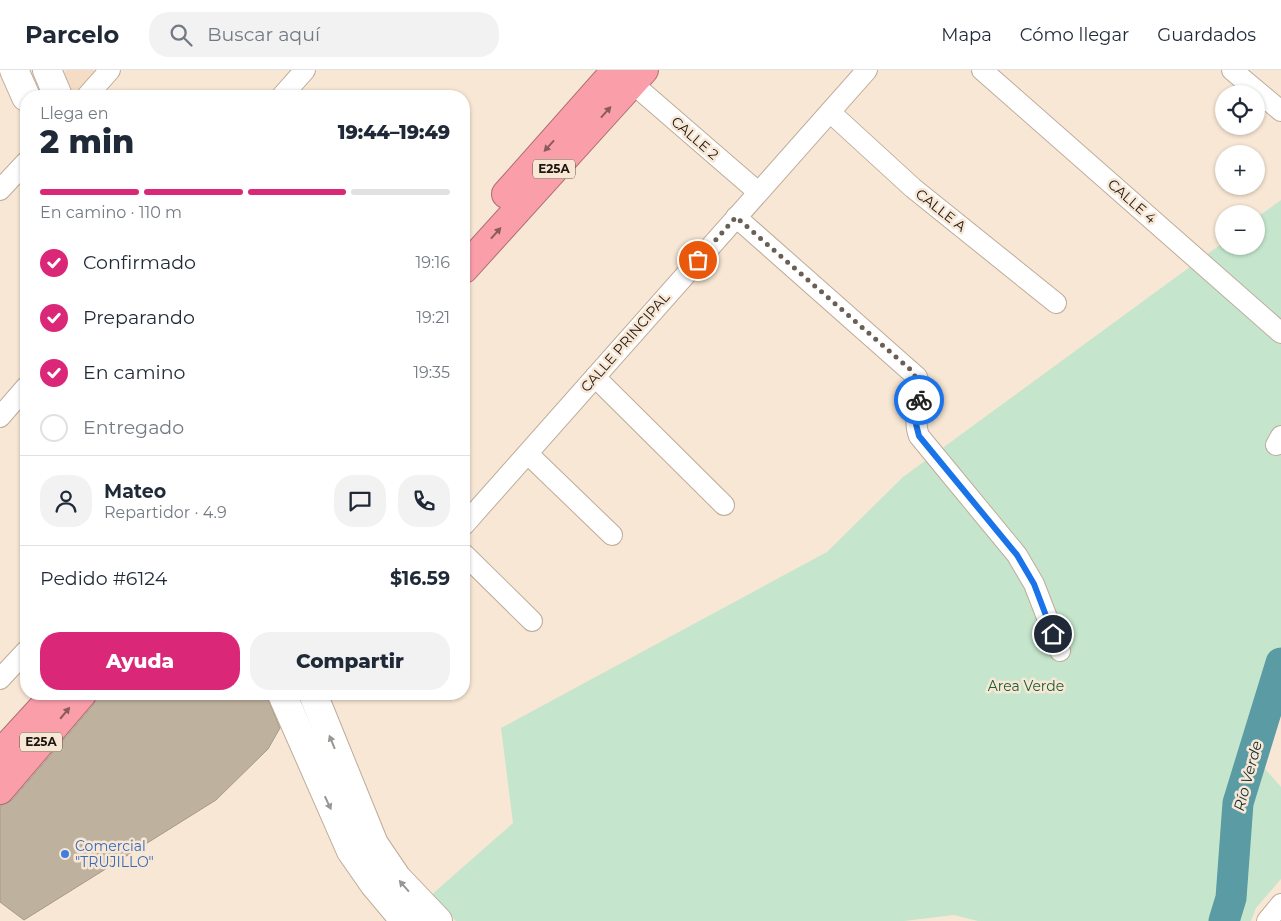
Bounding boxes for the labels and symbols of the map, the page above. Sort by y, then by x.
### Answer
one-way arrow [600,106,611,119]
street label: CALLE 2 [668,112,723,164]
one-way arrow [543,139,554,152]
road number: E25A [533,160,575,178]
street label: CALLE 4 [1104,175,1161,227]
street label: CALLE A [912,185,971,236]
one-way arrow [490,227,502,239]
pin [677,239,719,281]
street label: CALLE PRINCIPAL [577,288,674,396]
courier [894,375,944,425]
pin [1032,613,1074,655]
park label: Area Verde [988,677,1064,695]
one-way arrow [60,707,71,720]
road number: E25A [20,732,62,752]
one-way arrow [328,734,336,749]
water label: Río Verde [1229,739,1266,813]
one-way arrow [325,796,333,810]
place label: Comercial "TRUJILLO" [75,837,154,871]
marker: Comercial "TRUJILLO" [59,848,71,860]
one-way arrow [399,880,410,892]

